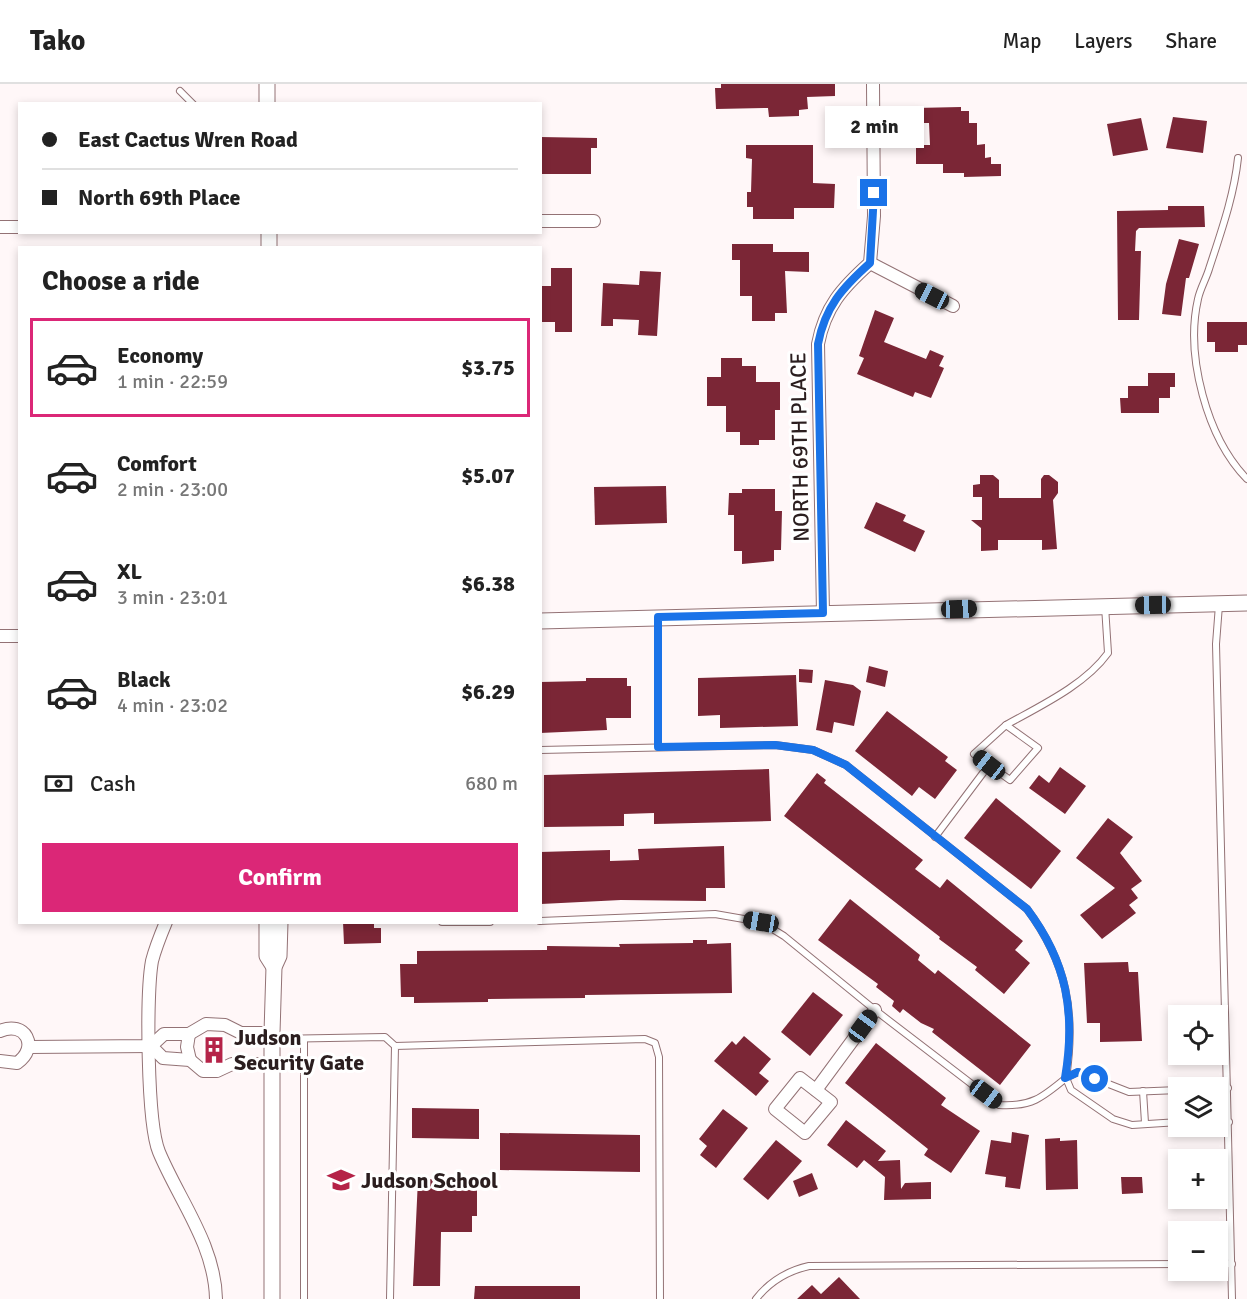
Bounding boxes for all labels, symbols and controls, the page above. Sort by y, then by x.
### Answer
text: Tako [30,24,85,58]
text: Map [1003,28,1041,54]
text: Layers [1074,28,1132,54]
text: Share [1165,28,1217,54]
callout: 2 min [824,106,924,148]
text: 2 min [850,114,899,139]
text: East Cactus Wren Road [78,126,298,153]
route end [860,179,887,206]
text: North 69th Place [78,184,240,211]
text: Choose a ride [42,265,200,298]
car [912,280,952,312]
icon: car [45,341,99,395]
text: Economy [117,342,203,369]
street label: NORTH 69TH PLACE [784,352,815,542]
text: $3.75 [461,354,515,381]
text: 1 min · 22:59 [117,369,228,394]
icon: car [45,449,99,503]
text: Comfort [117,450,197,477]
text: $5.07 [461,462,515,489]
text: 2 min · 23:00 [117,477,228,502]
icon: car [45,557,99,611]
text: XL [117,558,142,585]
text: $6.38 [461,570,515,597]
text: 3 min · 23:01 [117,585,228,610]
car [1135,596,1171,614]
car [941,599,977,619]
icon: car [45,665,99,719]
text: Black [117,666,171,693]
text: $6.29 [461,678,515,705]
text: 4 min · 23:02 [117,693,228,718]
car [969,747,1009,783]
icon: cash [42,767,75,800]
text: Cash [90,770,136,797]
text: 680 m [465,771,518,796]
button: Confirm [42,843,518,912]
car [742,910,780,934]
map controls [1168,1005,1228,1281]
button: locate [1168,1005,1228,1065]
car [845,1006,881,1046]
place label: Judson Security Gate [234,1024,364,1076]
building icon: Judson Security Gate [199,1035,229,1065]
route start [1081,1065,1108,1092]
car [966,1076,1006,1112]
button: layers [1168,1077,1228,1137]
button: + [1168,1149,1228,1209]
school or university icon: Judson School [326,1165,356,1195]
place label: Judson School [361,1167,498,1194]
button: − [1168,1221,1228,1281]

